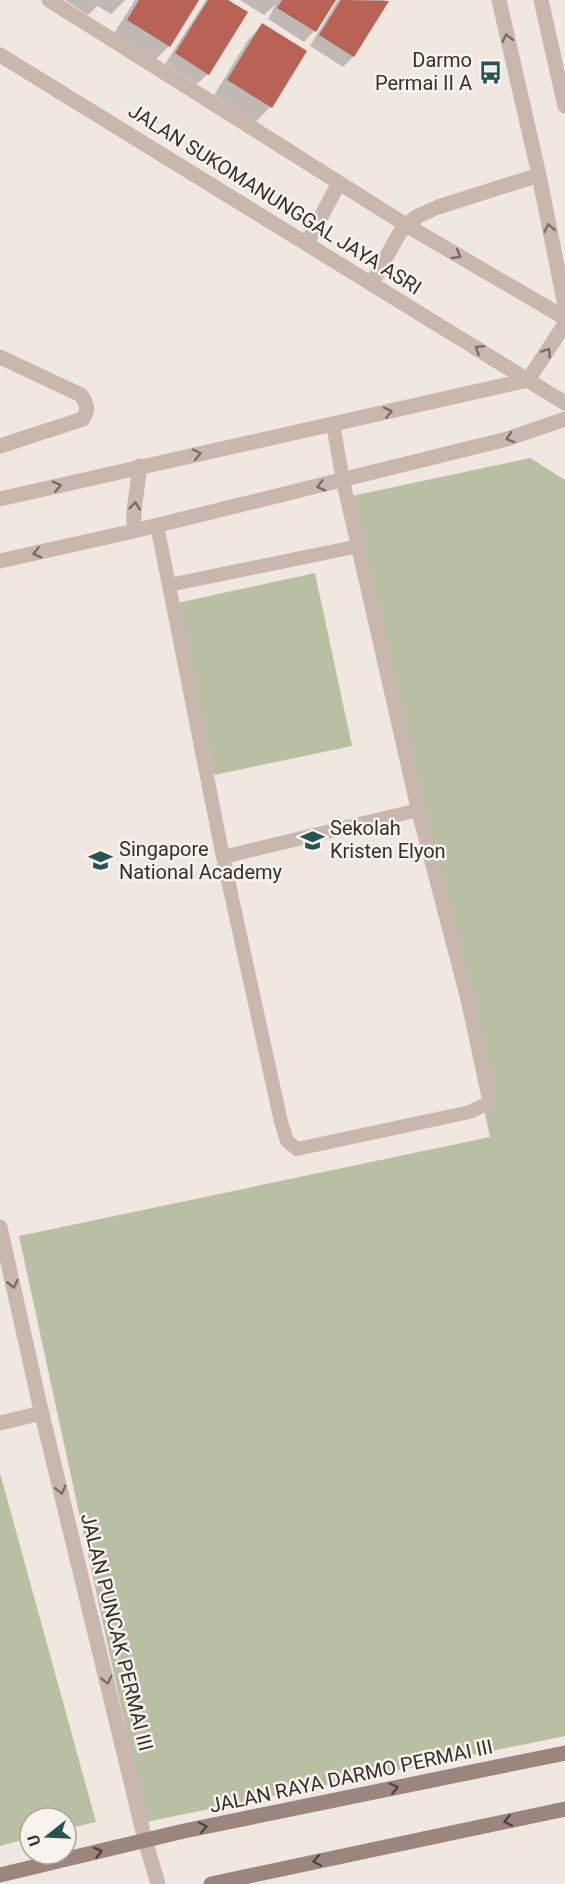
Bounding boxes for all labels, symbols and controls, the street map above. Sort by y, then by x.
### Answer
one-way arrow [502,33,515,43]
place label: Darmo Permai II A [375,48,472,95]
bus stop icon: Darmo Permai II A [477,59,503,85]
street label: JALAN SUKOMANUNGGAL JAYA ASRI [124,98,426,300]
one-way arrow [543,224,556,234]
one-way arrow [451,248,461,259]
one-way arrow [475,345,486,356]
one-way arrow [539,347,550,358]
one-way arrow [383,406,393,419]
one-way arrow [505,431,516,443]
one-way arrow [192,448,202,461]
one-way arrow [316,478,326,491]
one-way arrow [52,480,62,493]
one-way arrow [128,502,141,511]
one-way arrow [32,546,42,559]
place label: Sekolah Kristen Elyon [330,816,446,863]
school or university icon: Sekolah Kristen Elyon [299,827,325,853]
place label: Singapore National Academy [119,837,283,884]
school or university icon: Singapore National Academy [88,847,114,873]
one-way arrow [5,1279,18,1289]
one-way arrow [54,1485,67,1495]
street label: JALAN PUNCAK PERMAI III [76,1511,158,1753]
one-way arrow [99,1675,112,1685]
street label: JALAN RAYA DARMO PERMAI III [207,1734,495,1818]
one-way arrow [388,1782,398,1795]
north arrow [18,1806,78,1866]
one-way arrow [503,1814,513,1827]
one-way arrow [197,1822,207,1835]
text: U [24,1833,45,1848]
one-way arrow [92,1846,102,1859]
one-way arrow [312,1854,322,1867]

